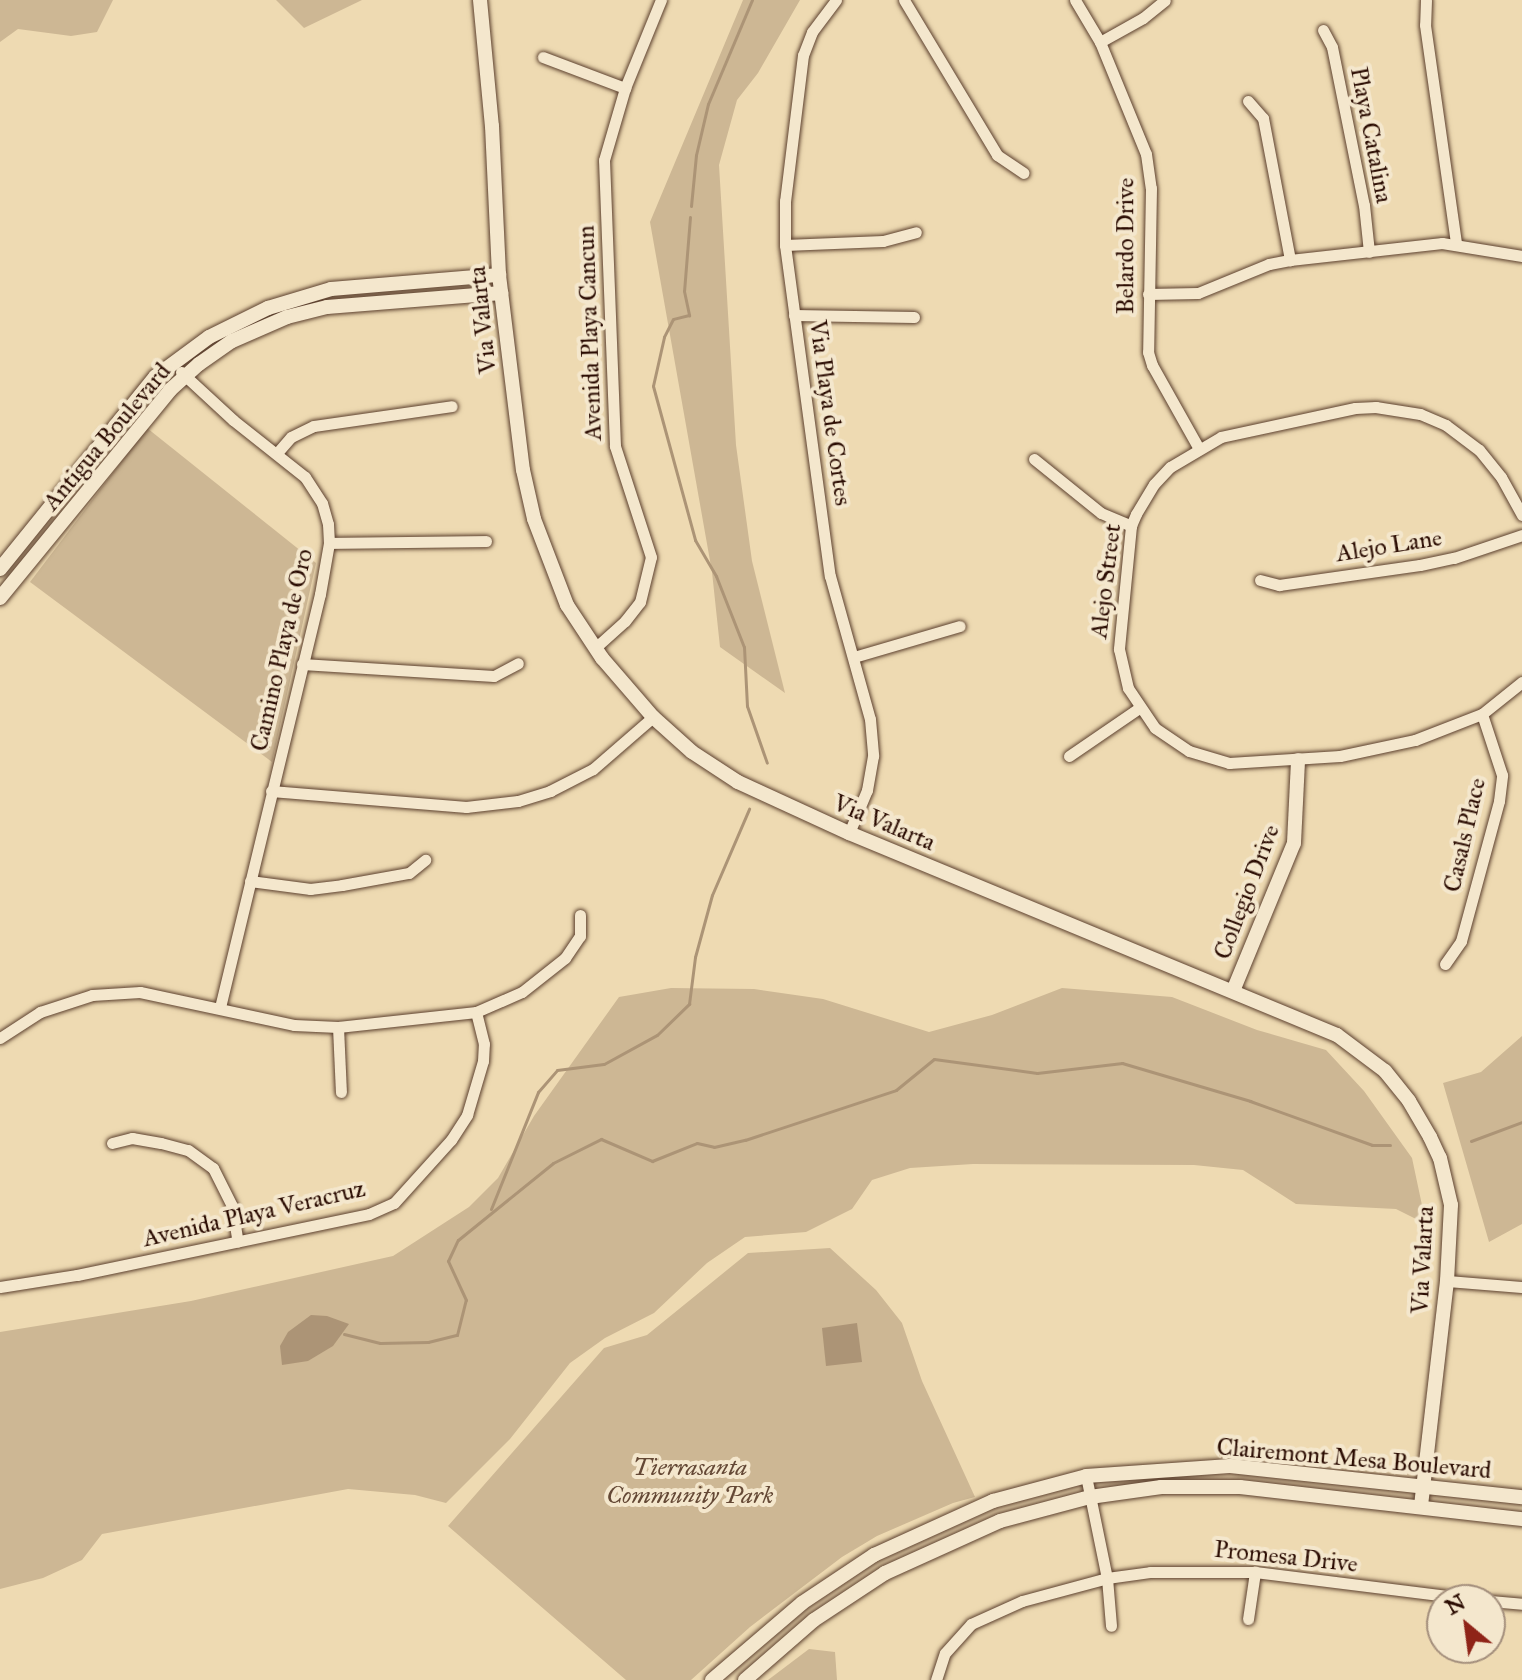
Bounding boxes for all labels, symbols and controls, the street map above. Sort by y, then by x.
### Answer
street label: Playa Catalina [1344,65,1398,205]
street label: Belardo Drive [1112,178,1140,314]
street label: Avenida Playa Cancun [572,225,608,441]
street label: Via Valarta [463,265,503,375]
street label: Via Playa de Cortes [803,318,857,508]
street label: Antigua Boulevard [37,357,177,517]
street label: Alejo Street [1085,522,1127,640]
street label: Alejo Lane [1334,523,1444,569]
street label: Camino Playa de Oro [245,546,319,754]
street label: Casals Place [1438,775,1492,895]
street label: Via Valarta [829,789,939,857]
street label: Collegio Drive [1208,821,1286,963]
street label: Avenida Playa Veracruz [140,1174,368,1254]
street label: Via Valarta [1406,1205,1440,1315]
street label: Clairemont Mesa Boulevard [1215,1433,1493,1485]
park label: Tierrasanta Community Park [606,1454,774,1510]
street label: Promesa Drive [1213,1535,1359,1579]
north arrow [1426,1584,1506,1664]
text: N [1440,1588,1470,1621]

